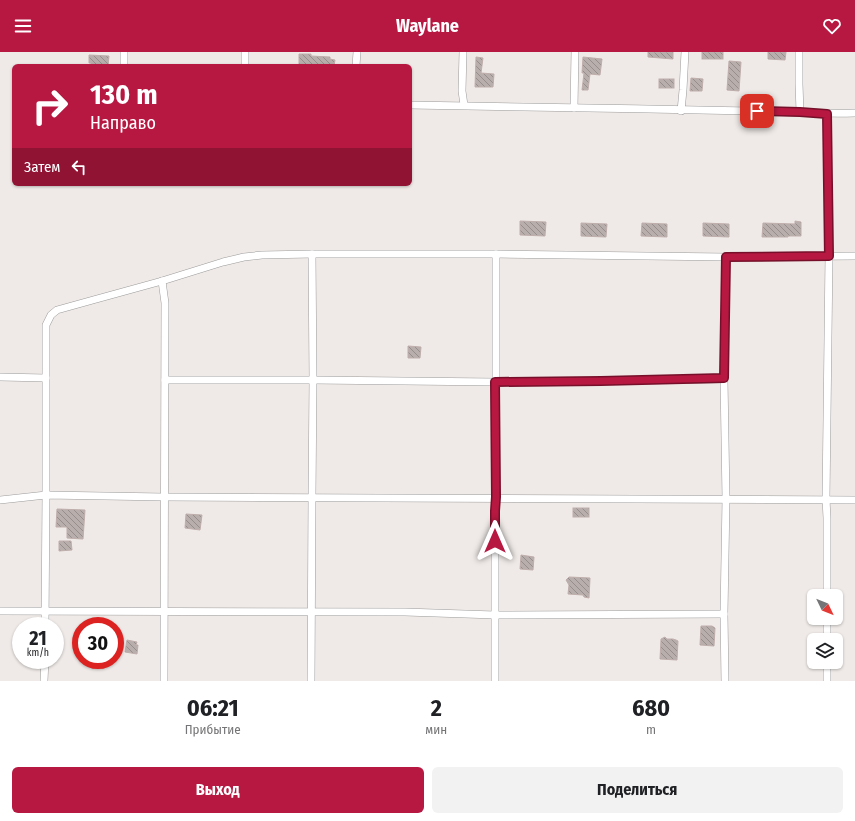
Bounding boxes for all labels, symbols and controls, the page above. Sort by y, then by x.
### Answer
icon: menu [12,15,34,37]
text: Waylane [396,15,459,37]
icon: heart [821,15,843,37]
text: 130 m [90,78,158,111]
icon: right [24,80,76,132]
pin [740,94,774,128]
icon: arrive [746,100,768,122]
text: Направо [90,112,156,134]
icon: left [68,156,90,178]
text: Затем [24,158,60,176]
position arrow [474,520,516,562]
north arrow [807,589,843,625]
map controls [807,589,843,669]
speed limit sign: 30 [72,617,124,669]
text: 21 [29,626,47,650]
button: layers [807,633,843,669]
text: km/h [27,647,49,659]
text: 06:21 [187,694,239,722]
text: 2 [431,694,442,722]
text: 680 [632,694,670,722]
text: Прибытие [185,722,241,737]
text: мин [425,722,447,737]
text: m [646,722,656,737]
button: Выход [12,767,424,813]
button: Поделиться [432,767,843,813]

